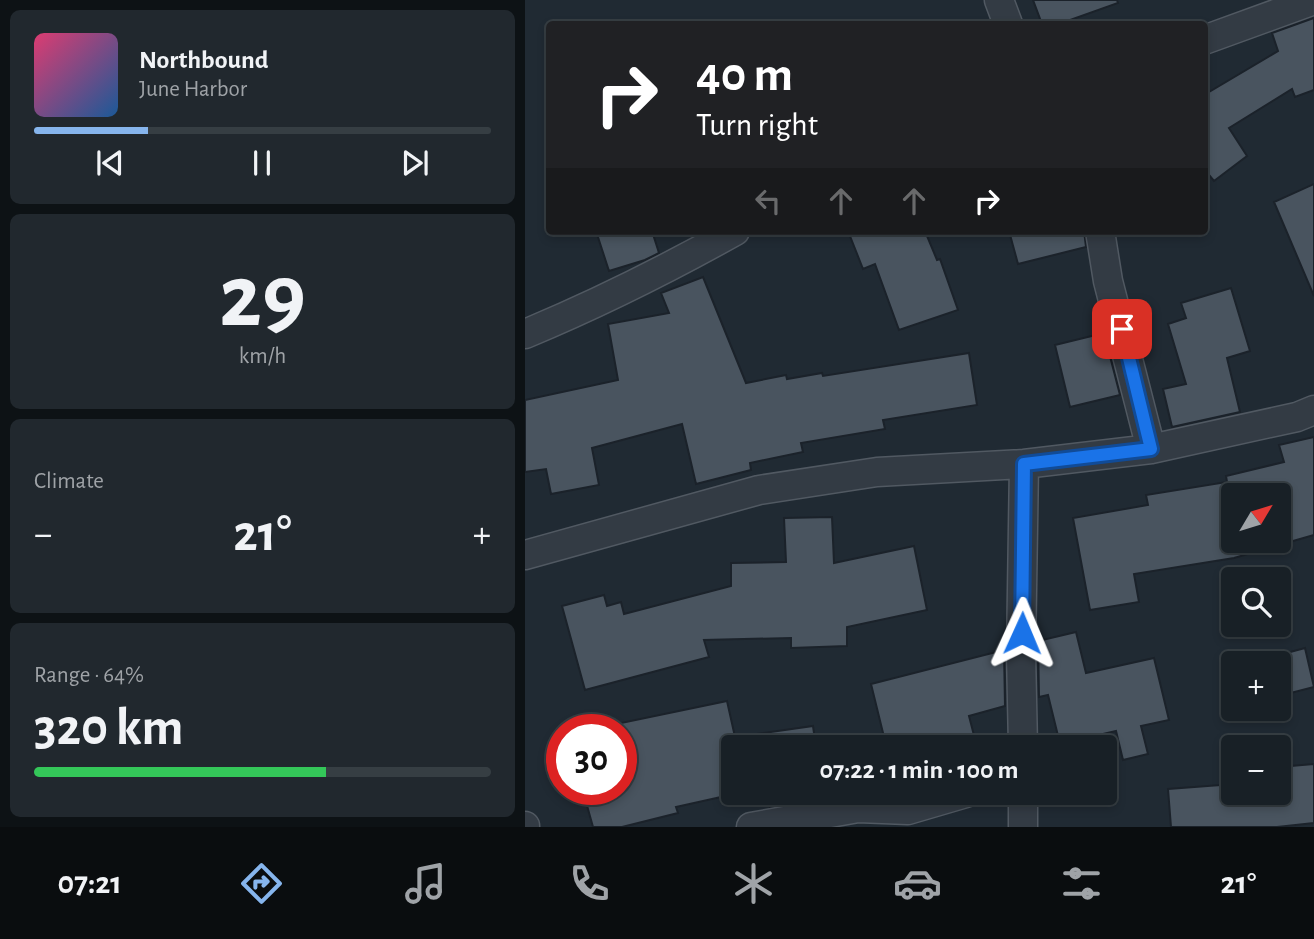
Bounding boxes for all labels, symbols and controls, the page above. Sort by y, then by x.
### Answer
text: Northbound [139,47,268,73]
icon: right [581,49,672,140]
text: 40 m [696,51,793,100]
text: June Harbor [139,78,247,101]
text: Turn right [696,109,818,141]
icon: previous [91,144,129,182]
icon: pause [243,144,281,182]
icon: next [396,144,434,182]
icon: left [749,182,787,220]
icon: ahead [822,182,860,220]
icon: ahead [895,182,933,220]
icon: right [968,182,1006,220]
text: 29 [219,252,306,343]
pin [1092,299,1152,359]
icon: arrive [1103,310,1141,348]
text: km/h [239,345,286,368]
text: Climate [34,470,104,493]
north arrow [1221,483,1291,553]
map controls [1221,483,1291,805]
text: 21° [233,508,292,560]
text: − [34,516,52,554]
text: + [473,516,491,554]
button: search [1221,567,1291,637]
position arrow [985,596,1059,670]
button: + [1221,651,1291,721]
text: Range · 64% [34,664,144,687]
text: 320 km [34,702,184,754]
speed limit sign: 30 [546,714,637,805]
button: − [1221,735,1291,805]
text: 07:22 · 1 min · 100 m [819,757,1019,783]
icon: directions [237,859,286,908]
icon: music [401,859,450,908]
icon: phone [565,859,614,908]
icon: climate [729,859,778,908]
icon: car [893,859,942,908]
icon: filters [1057,859,1106,908]
text: 07:21 [57,867,122,899]
text: 21° [1220,867,1256,899]

